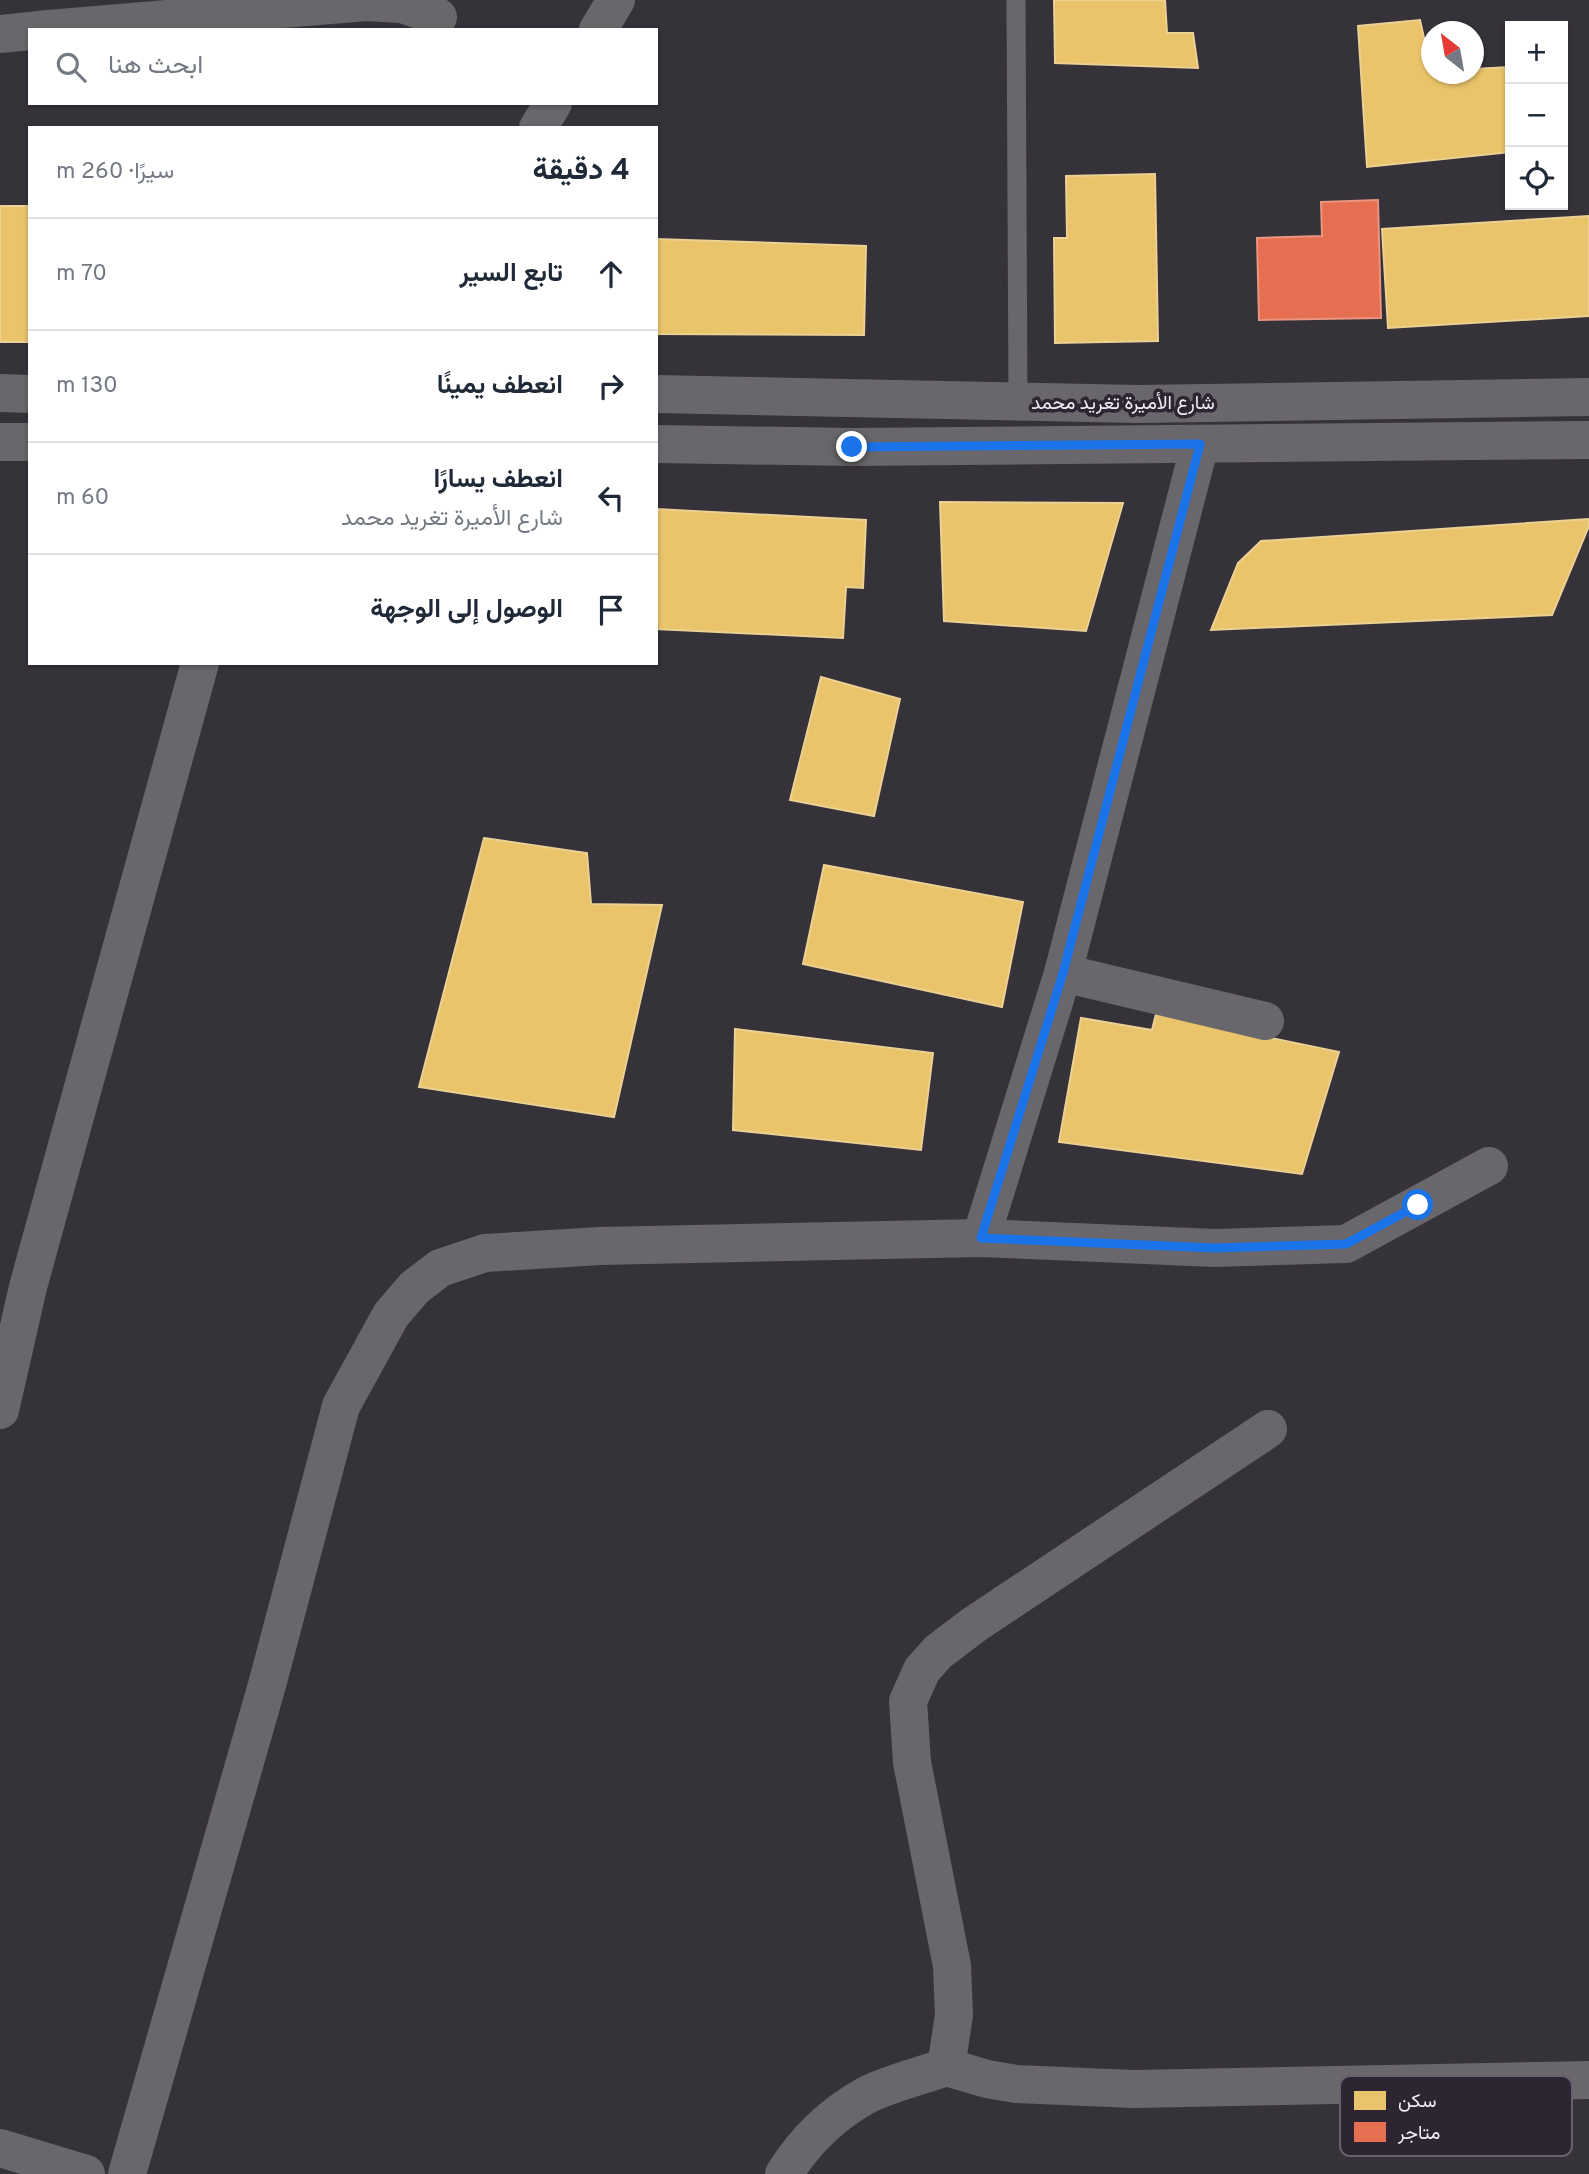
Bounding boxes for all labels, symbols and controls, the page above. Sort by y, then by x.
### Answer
north arrow [1421,21,1484,84]
map controls [1505,21,1568,210]
button: + [1505,21,1568,84]
search box [28,28,658,105]
icon: search [52,48,90,86]
text: ابحث هنا [108,50,203,83]
button: − [1505,84,1568,147]
button: locate [1505,147,1568,210]
text: 4 دقيقة [532,153,630,190]
text: سيرًا · 260 m [56,158,174,187]
icon: ahead [592,255,630,293]
text: تابع السير [460,258,563,291]
text: 70 m [56,260,107,289]
icon: right [592,367,630,405]
text: انعطف يمينًا [437,370,563,403]
text: 130 m [56,372,118,401]
street label: شارع الأميرة تغريد محمد [1031,392,1215,416]
route end [836,431,867,462]
text: انعطف يسارًا [433,464,563,497]
icon: left [592,479,630,517]
text: 60 m [56,484,109,513]
text: شارع الأميرة تغريد محمد [341,505,563,534]
icon: arrive [592,591,630,629]
text: الوصول إلى الوجهة [370,594,563,627]
route start [1402,1189,1433,1220]
legend [1340,2076,1572,2156]
text: سكن [1398,2090,1436,2114]
text: متاجر [1397,2122,1440,2146]

